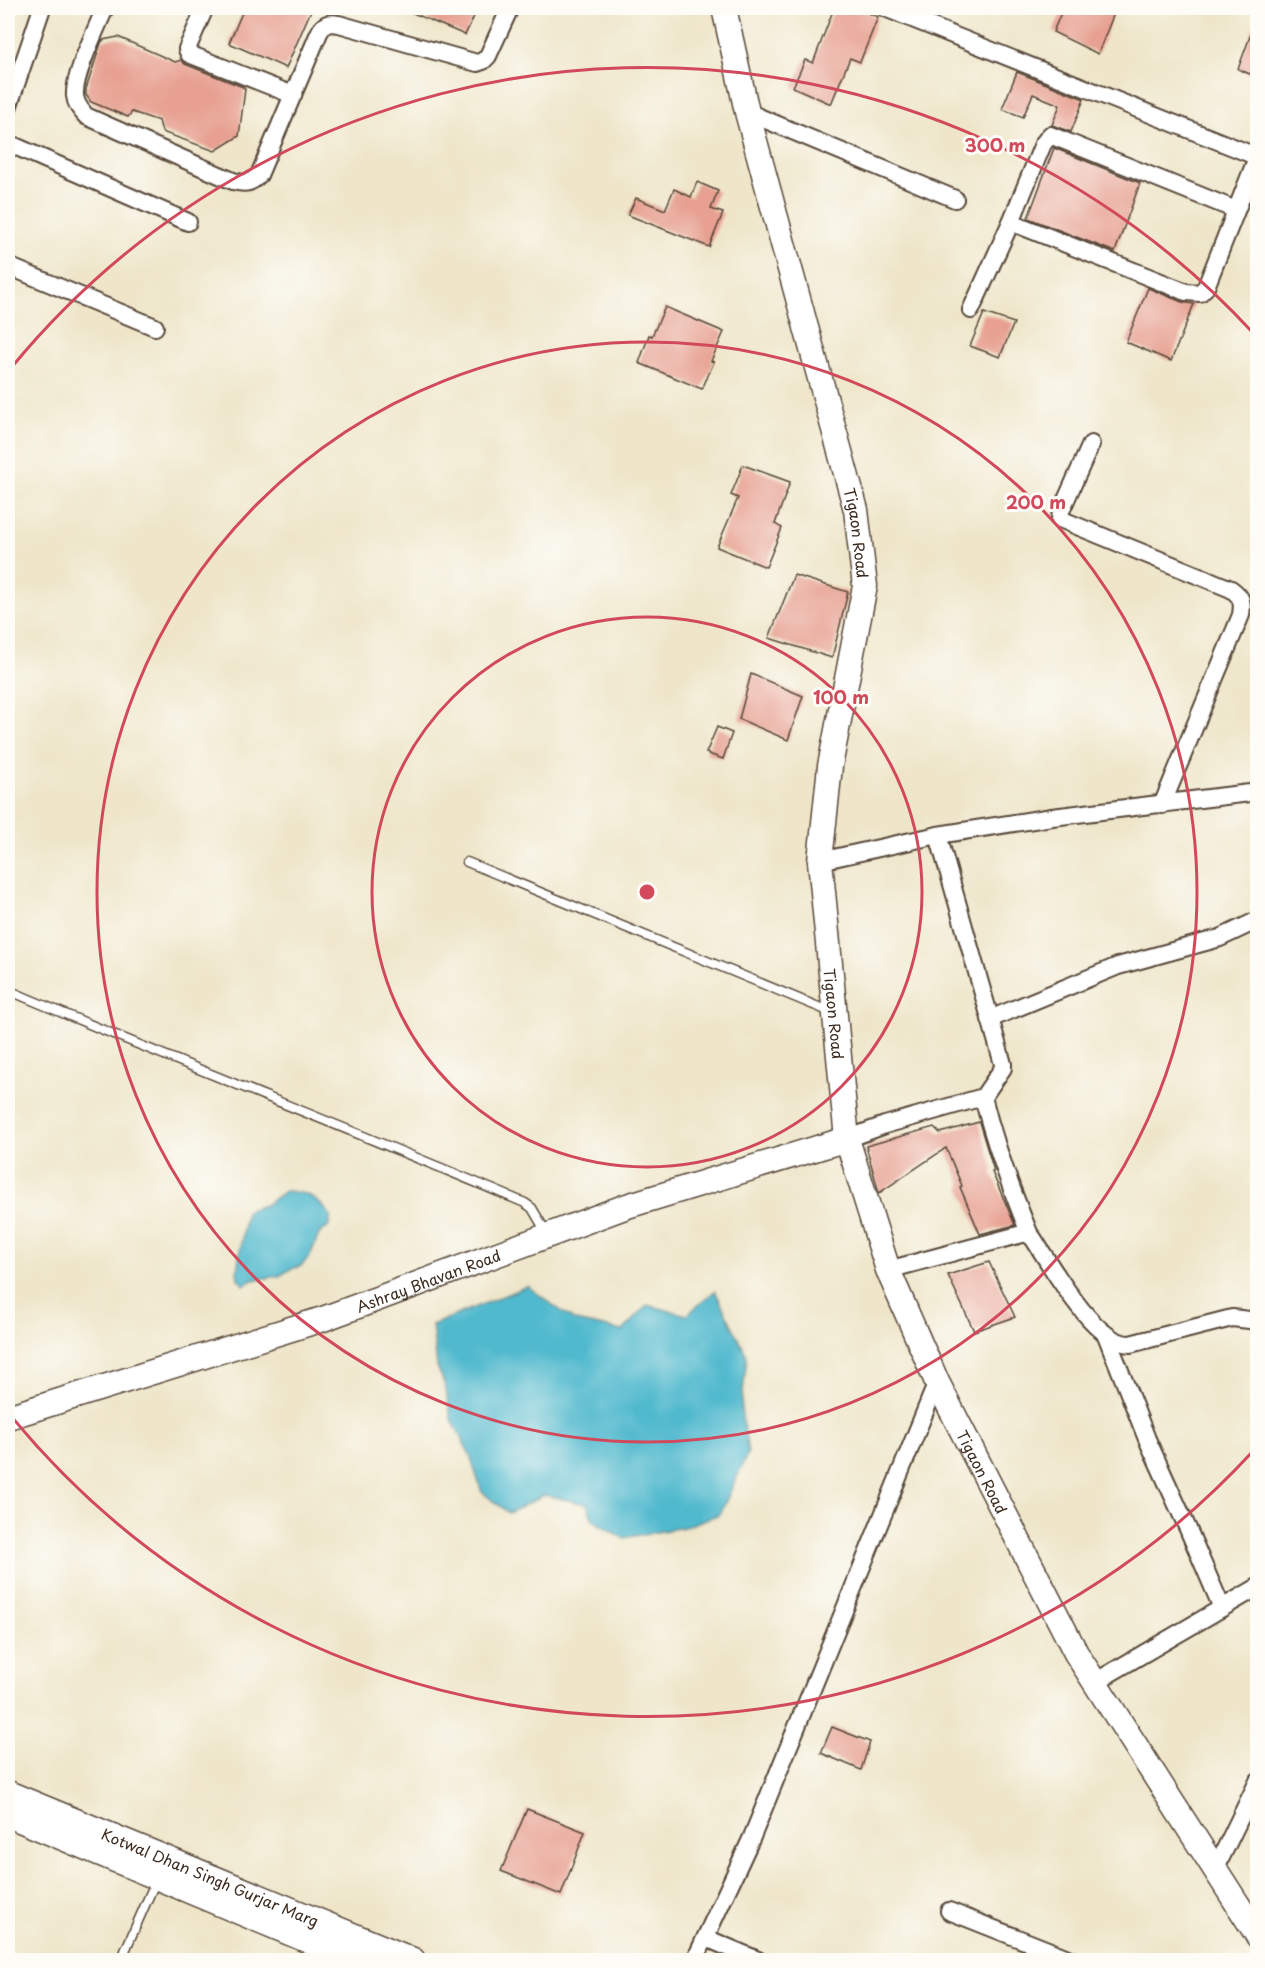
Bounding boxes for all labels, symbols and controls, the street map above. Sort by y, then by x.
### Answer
text: 300 m [965,131,1025,158]
street label: Tigaon Road [839,485,875,579]
text: 200 m [1006,488,1066,515]
text: 100 m [813,683,869,710]
centre of rings [637,882,657,902]
street label: Tigaon Road [819,967,851,1060]
street label: Ashray Bhavan Road [353,1243,504,1317]
street label: Tigaon Road [952,1426,1014,1517]
street label: Kotwal Dhan Singh Gurjar Marg [98,1821,323,1932]

